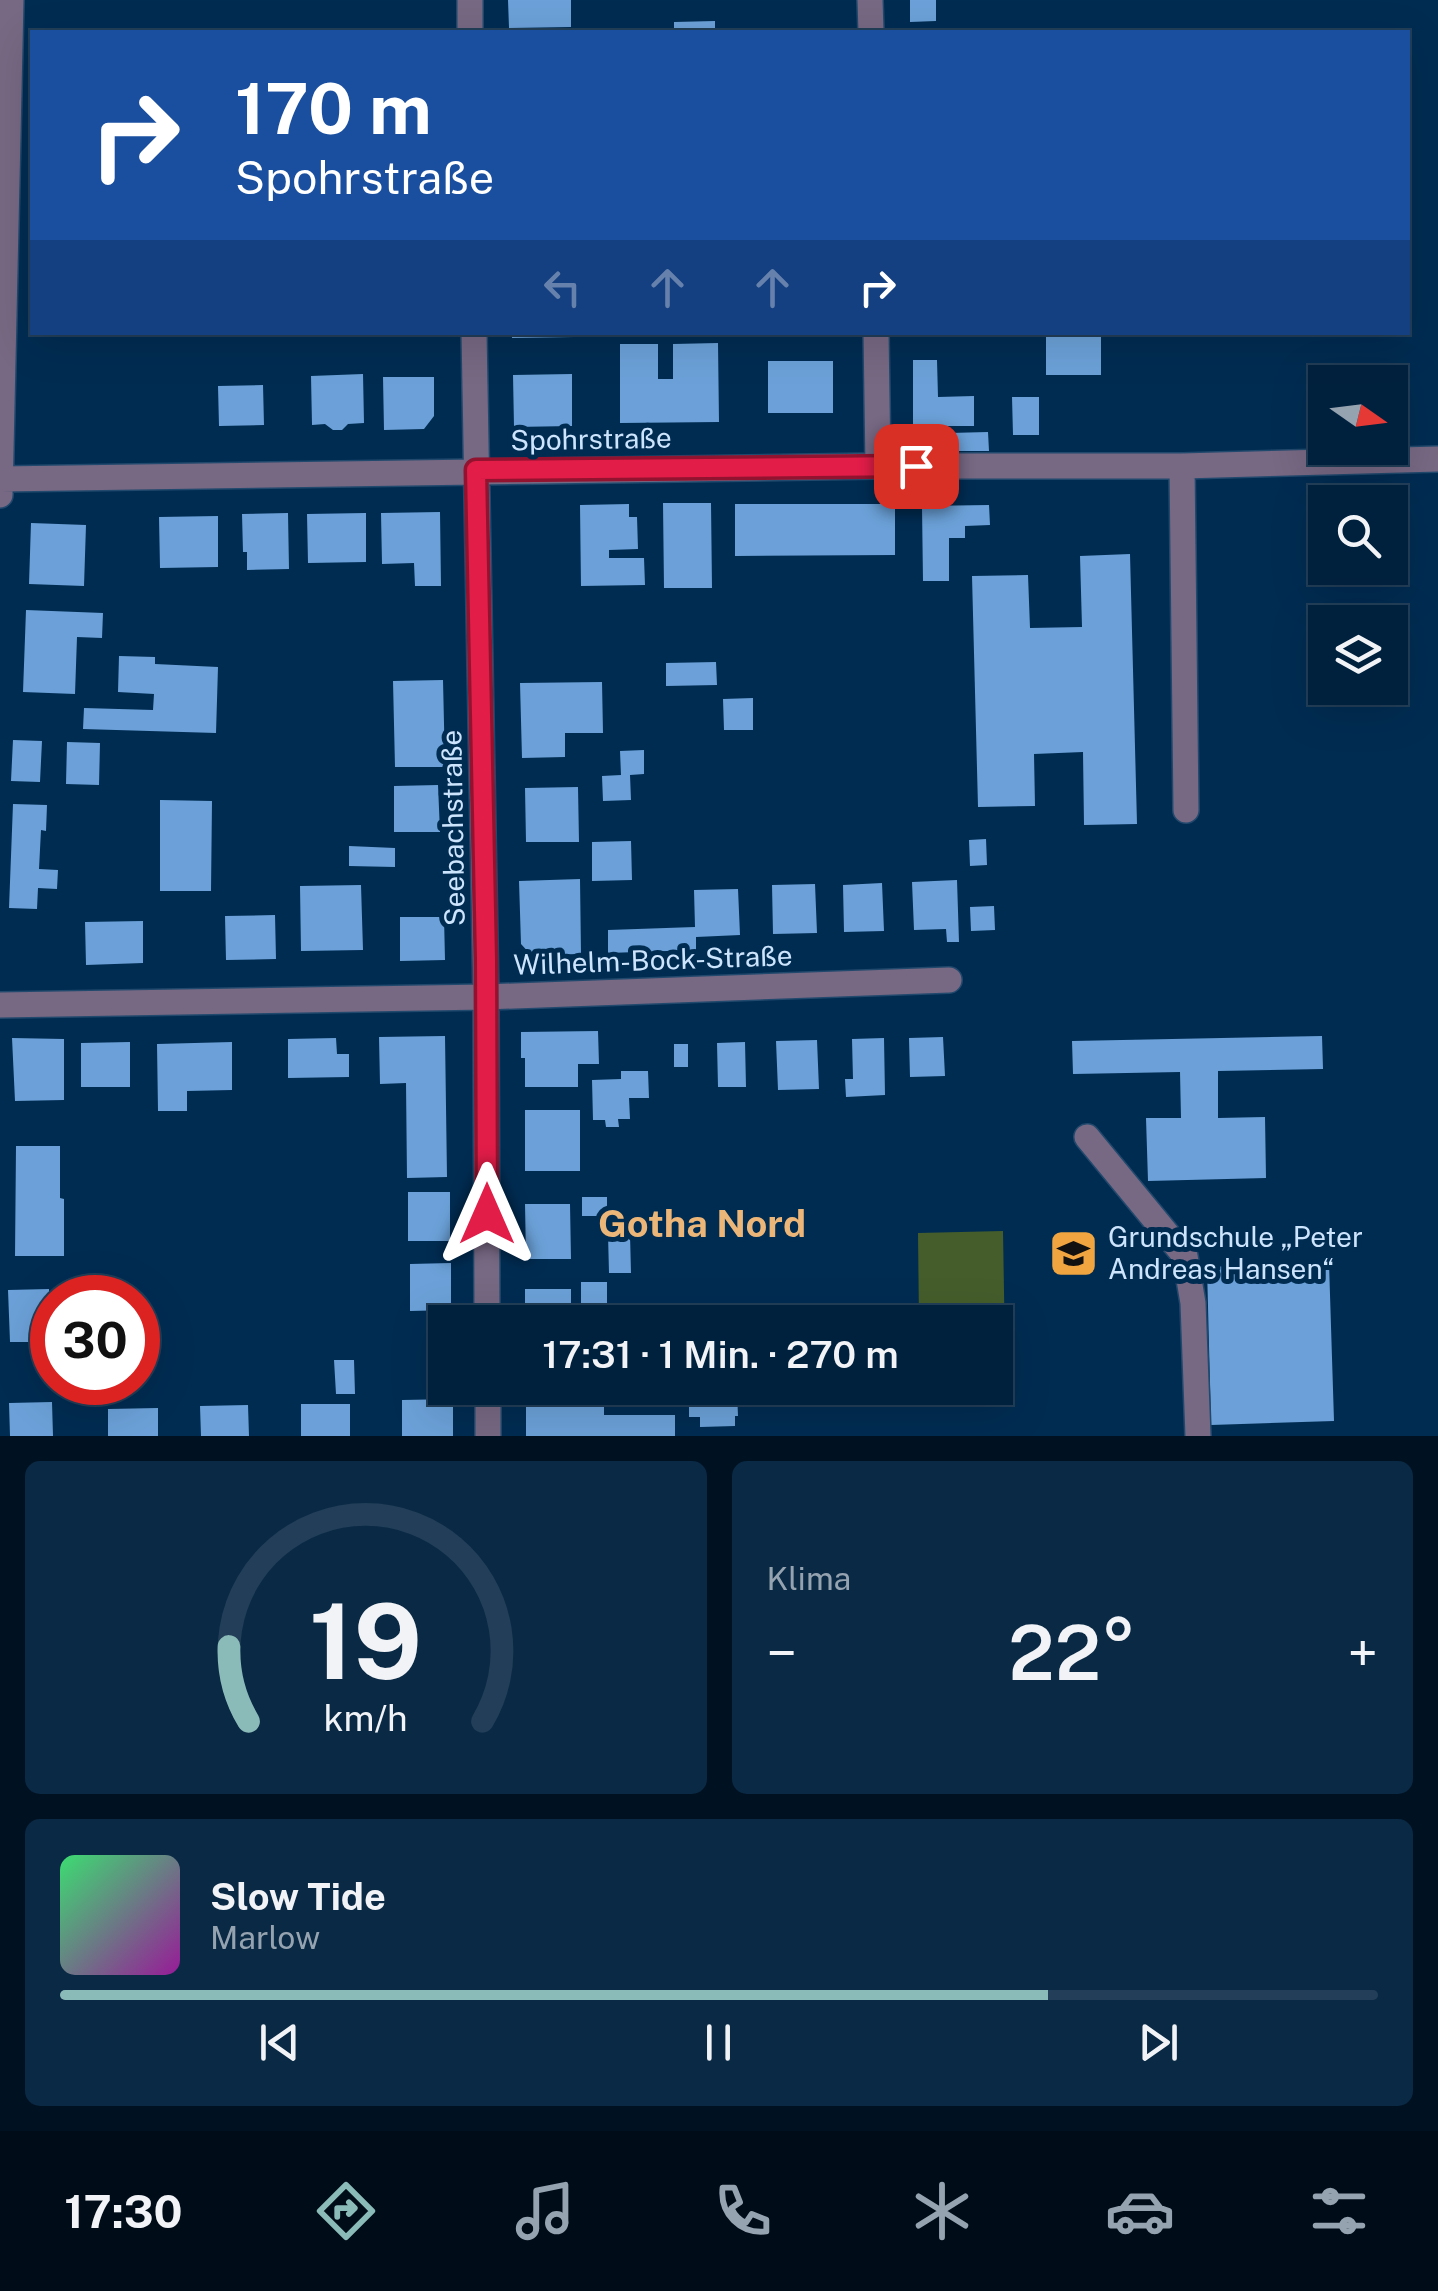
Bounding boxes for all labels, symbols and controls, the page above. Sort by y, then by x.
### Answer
text: 170 m [235,67,432,150]
icon: right [70,70,200,200]
text: Spohrstraße [235,151,494,204]
icon: left [535,260,590,315]
icon: ahead [640,260,695,315]
icon: ahead [745,260,800,315]
icon: right [850,260,905,315]
north arrow [1308,365,1408,465]
map controls [1308,365,1408,705]
street label: Spohrstraße [510,421,672,456]
pin [874,424,959,509]
icon: arrive [889,439,944,494]
button: search [1308,485,1408,585]
button: layers [1308,605,1408,705]
street label: Seebachstraße [434,729,471,927]
street label: Wilhelm-Bock-Straße [513,938,793,981]
position arrow [435,1162,539,1266]
district label: Gotha Nord [598,1201,806,1246]
place label: Grundschule „Peter Andreas Hansen“ [1108,1220,1363,1285]
school or university icon: Grundschule „Peter Andreas Hansen“ [1047,1227,1099,1279]
speed limit sign: 30 [30,1275,160,1405]
text: 17:31 · 1 Min. · 270 m [542,1332,899,1377]
text: Klima [767,1560,851,1597]
text: 19 [309,1580,422,1702]
text: 22° [1008,1609,1136,1697]
text: − [767,1621,797,1685]
text: + [1348,1621,1378,1685]
text: km/h [324,1697,408,1739]
text: Slow Tide [210,1874,386,1919]
text: Marlow [210,1919,320,1956]
icon: previous [252,2015,307,2070]
icon: pause [691,2015,746,2070]
icon: next [1131,2015,1186,2070]
icon: directions [311,2176,381,2246]
icon: music [510,2176,580,2246]
icon: phone [708,2176,778,2246]
icon: climate [907,2176,977,2246]
icon: car [1105,2176,1175,2246]
icon: filters [1304,2176,1374,2246]
text: 17:30 [64,2185,183,2238]

